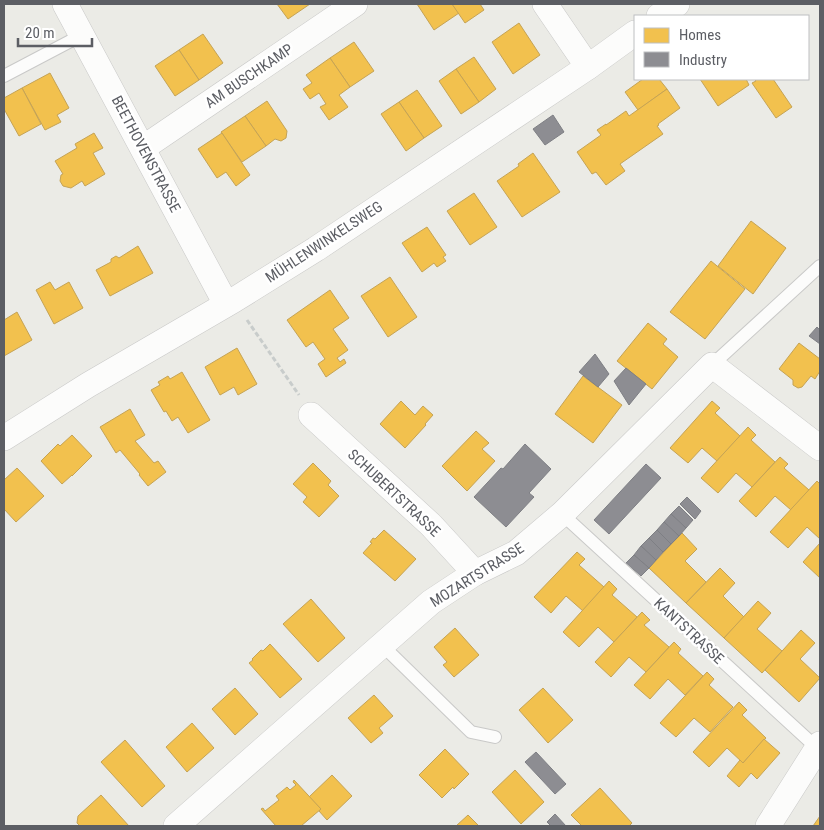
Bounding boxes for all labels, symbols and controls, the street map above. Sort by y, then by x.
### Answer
scale bar [18,15,91,47]
legend [634,15,809,80]
text: 20 m [25,24,55,42]
text: Homes [679,26,721,44]
street label: AM BUSCHKAMP [202,40,296,112]
text: Industry [679,51,727,69]
street label: BEETHOVENSTRASSE [108,93,184,215]
street label: MÜHLENWINKELSWEG [262,197,386,287]
street label: SCHUBERTSTRASSE [344,446,444,540]
street label: MOZARTSTRASSE [427,539,527,611]
street label: KANTSTRASSE [650,594,728,668]

